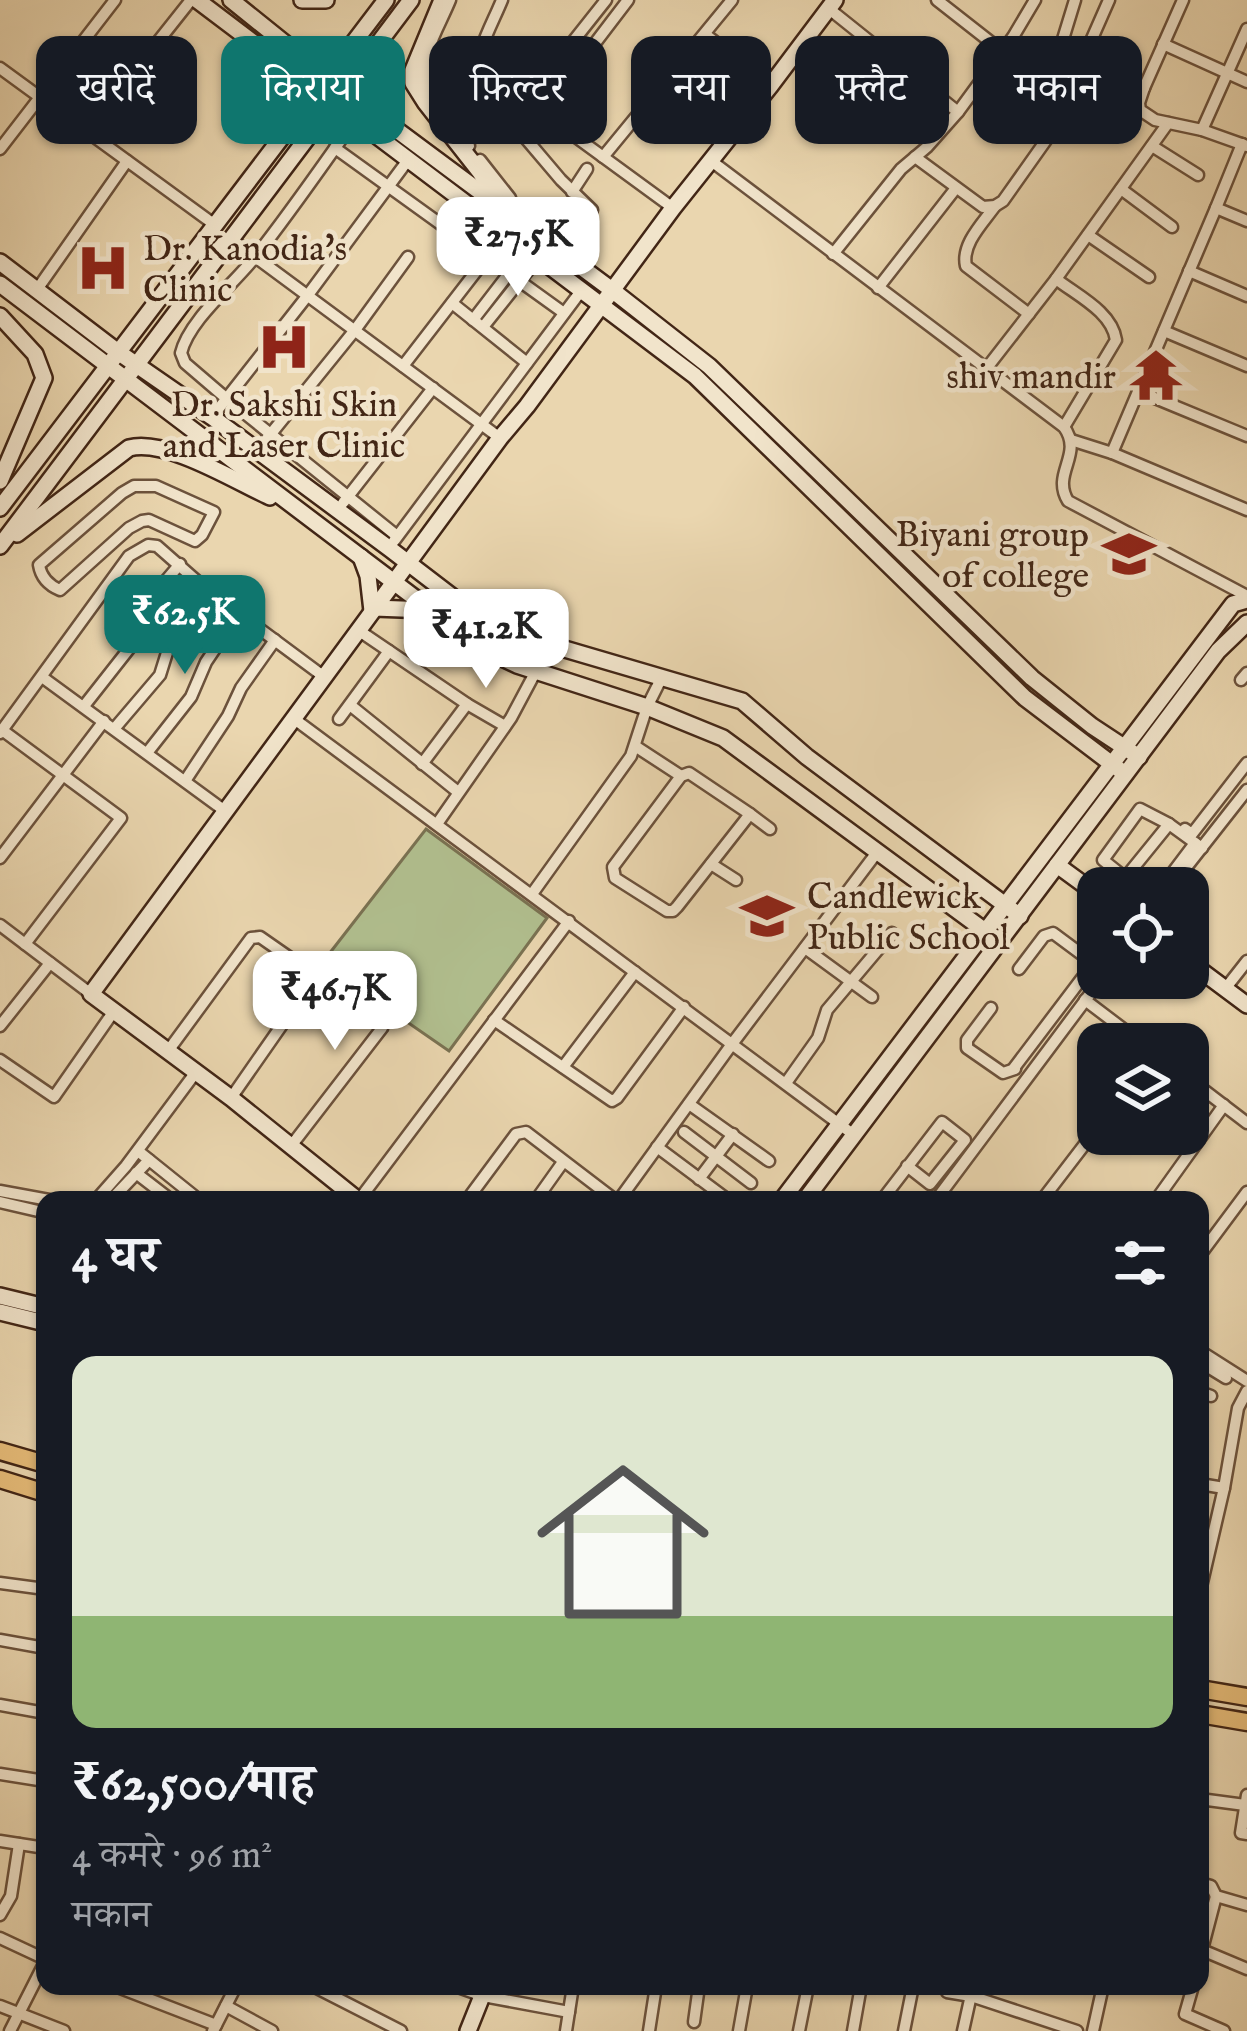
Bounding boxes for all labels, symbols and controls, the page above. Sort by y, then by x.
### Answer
chip: खरीदें [36,36,197,144]
chip: किराया [221,36,405,144]
chip: फ़िल्टर [429,36,607,144]
chip: नया [631,36,771,144]
chip: फ़्लैट [795,36,949,144]
chip: मकान [973,36,1142,144]
pin: ₹27.5K [420,197,616,299]
text: ₹27.5K [464,211,572,260]
place label: Dr. Kanodia's Clinic [143,227,347,314]
hospital icon: Dr. Kanodia's Clinic [74,239,132,297]
hospital icon: Dr. Sakshi Skin and Laser Clinic [255,318,313,376]
temple icon: shiv mandir [1127,346,1185,404]
place label: shiv mandir [946,355,1116,401]
place label: Dr. Sakshi Skin and Laser Clinic [163,383,405,470]
place label: Biyani group of college [896,513,1089,600]
school or university icon: Biyani group of college [1100,525,1158,583]
pin: ₹62.5K [87,575,283,677]
text: ₹62.5K [131,589,239,638]
pin: ₹41.2K [388,589,584,691]
text: ₹41.2K [431,603,541,652]
map controls [1077,867,1209,1155]
button: locate [1077,867,1209,999]
place label: Candlewick Public School [807,875,1010,962]
school or university icon: Candlewick Public School [738,887,796,945]
pin: ₹46.7K [237,951,433,1053]
text: ₹46.7K [280,965,390,1014]
button: layers [1077,1023,1209,1155]
text: 4 घर [72,1225,159,1290]
icon: filters [1107,1230,1173,1296]
icon: home [515,1434,731,1650]
text: ₹62,500/माह [72,1753,315,1818]
text: 4 कमरे · 96 m² [72,1832,272,1881]
text: मकान [72,1892,151,1941]

